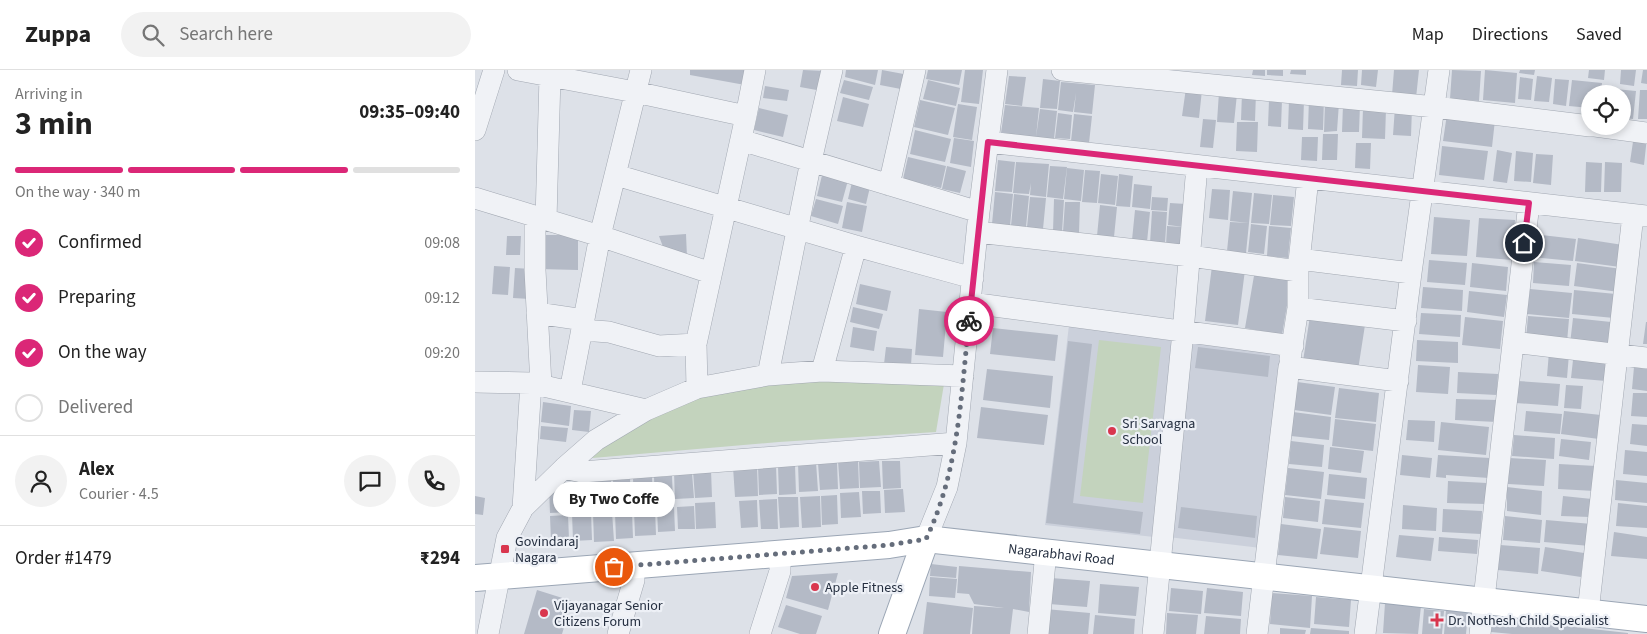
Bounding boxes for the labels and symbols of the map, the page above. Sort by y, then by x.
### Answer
pin [1503,222,1545,264]
courier [944,296,994,346]
place label: Sri Sarvagna School [1122,414,1195,450]
marker: Sri Sarvagna School [1106,425,1118,437]
callout: By Two Coffe [553,482,675,517]
place label: Govindaraj Nagara [515,532,579,568]
street label: Nagarabhavi Road [1007,539,1116,571]
marker: Govindaraj Nagara [499,543,511,555]
pin [593,546,635,588]
place label: Apple Fitness [825,578,903,598]
marker: Apple Fitness [809,581,821,593]
place label: Vijayanagar Senior Citizens Forum [554,596,663,632]
marker: Vijayanagar Senior Citizens Forum [538,607,550,619]
place label: Dr. Nothesh Child Specialist [1448,611,1609,631]
marker: Dr. Nothesh Child Specialist [1430,613,1444,627]

